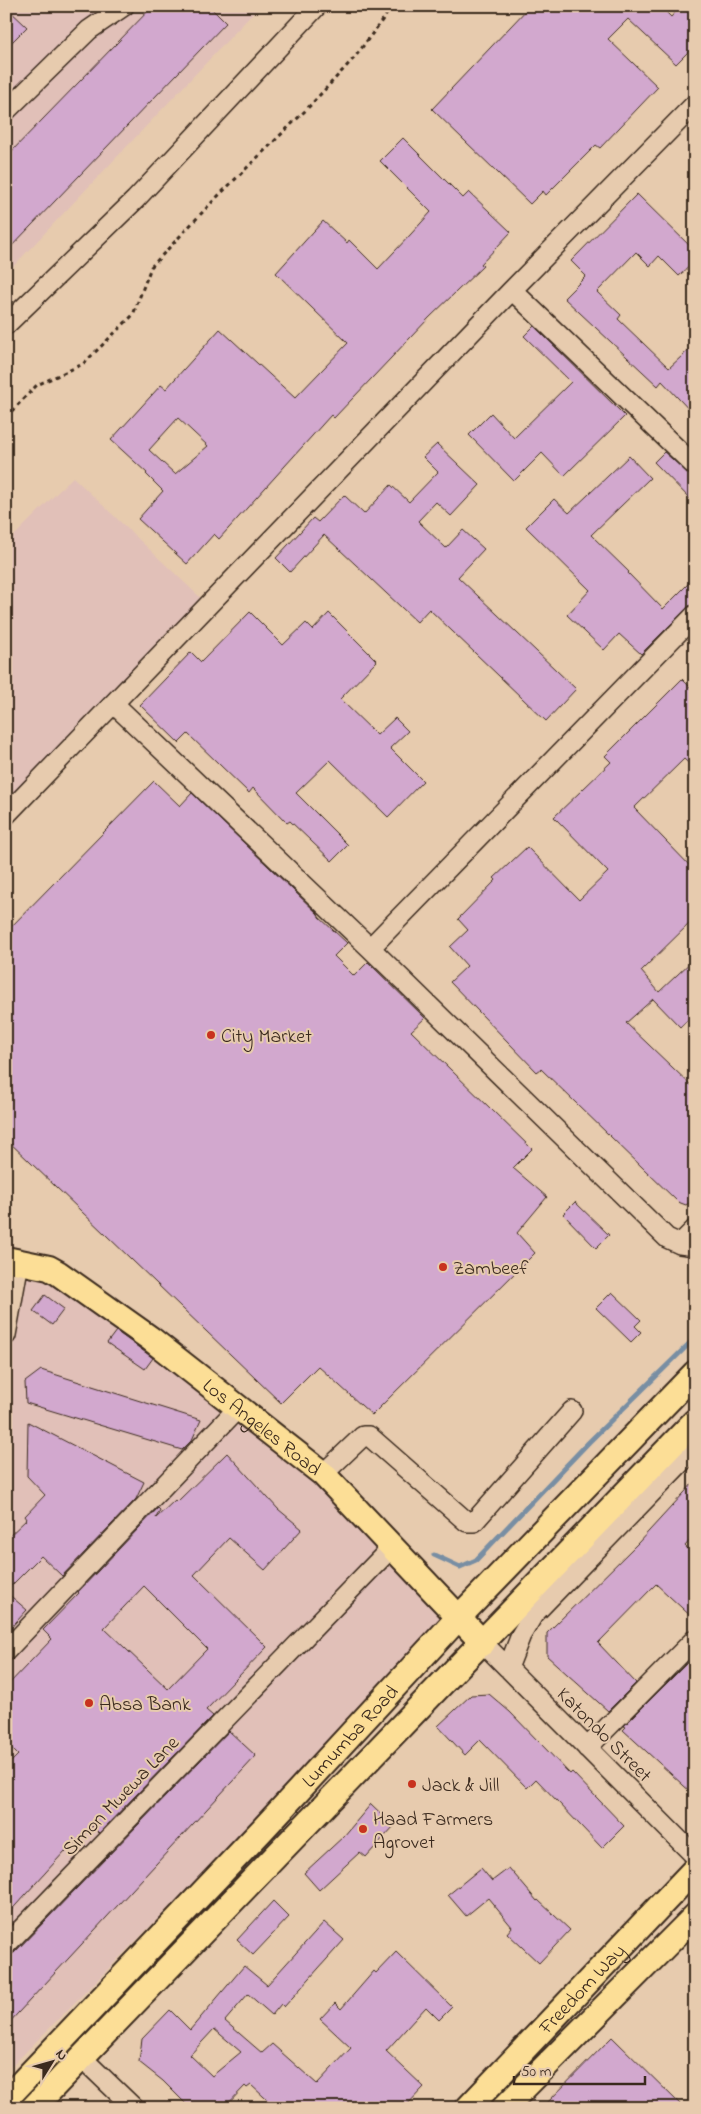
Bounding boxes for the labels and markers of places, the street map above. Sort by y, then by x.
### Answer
place label: City Market [221,1023,312,1052]
marker: City Market [205,1029,217,1041]
place label: Zambeef [453,1255,529,1284]
marker: Zambeef [437,1261,449,1273]
place label: Absa Bank [99,1691,191,1720]
marker: Absa Bank [83,1697,95,1709]
place label: Jack & Jill [422,1772,499,1801]
marker: Jack & Jill [406,1778,418,1790]
place label: Haad Farmers Agrovet [373,1806,493,1859]
marker: Haad Farmers Agrovet [357,1823,369,1835]

